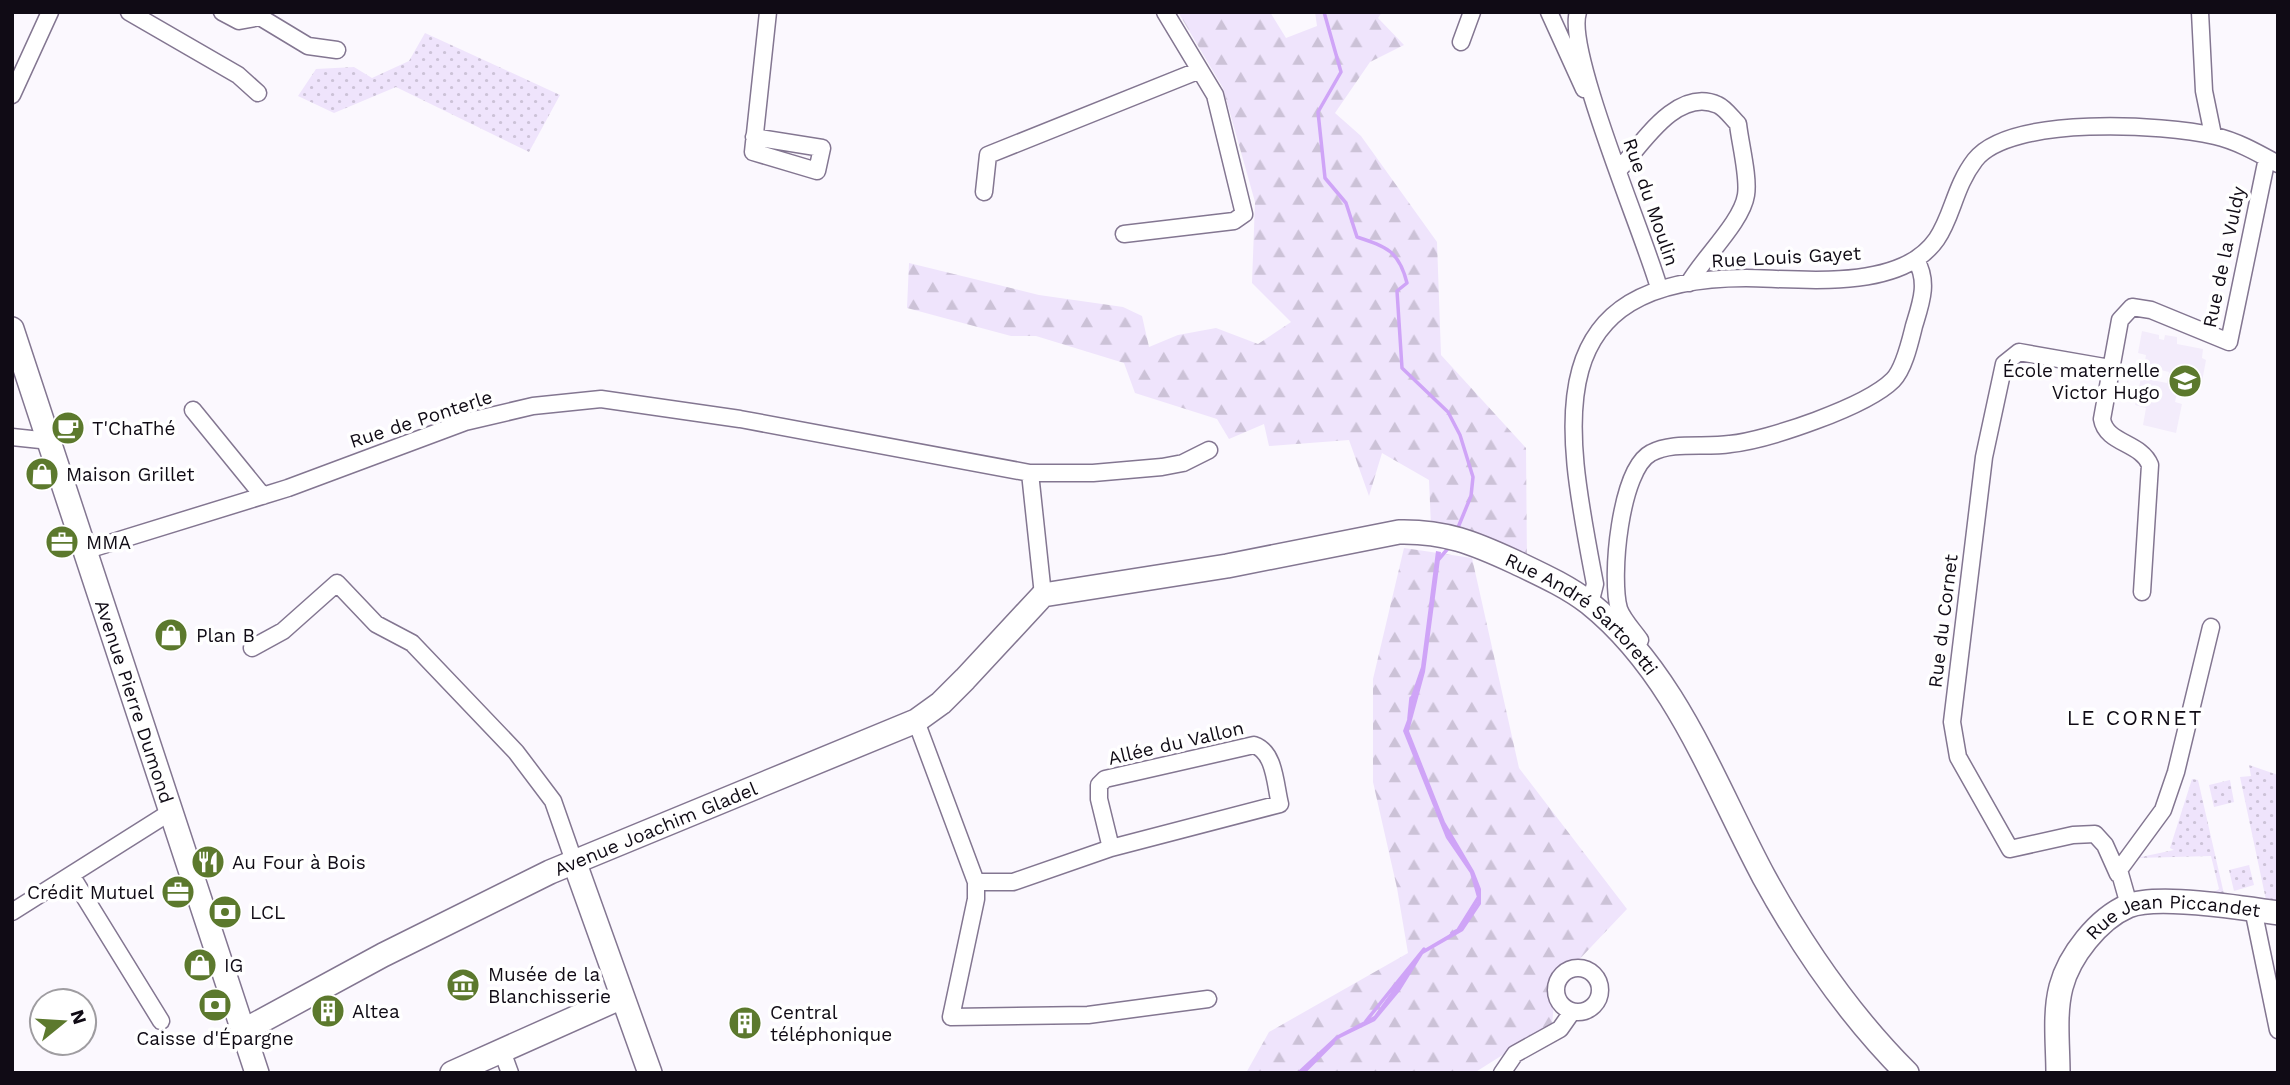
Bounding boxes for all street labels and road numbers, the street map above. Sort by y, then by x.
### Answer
street label: Rue du Moulin [1618,135,1684,269]
street label: Rue de la Vuldy [2198,184,2250,330]
street label: Rue Louis Gayet [1711,242,1861,272]
street label: Rue de Ponterle [347,385,495,453]
street label: Rue André Sartoretti [1502,548,1663,679]
street label: Rue du Cornet [1923,553,1963,689]
street label: Avenue Pierre Dumond [90,597,179,806]
street label: Allée du Vallon [1106,716,1246,770]
street label: Avenue Joachim Gladel [551,776,761,880]
street label: Rue Jean Piccandet [2081,890,2262,944]

